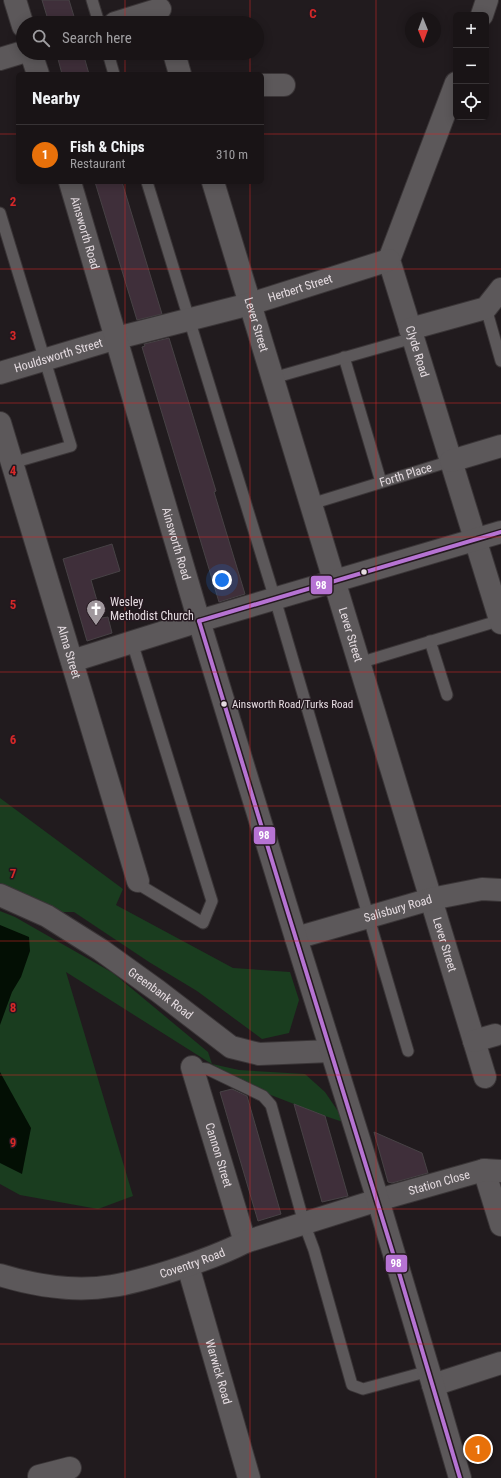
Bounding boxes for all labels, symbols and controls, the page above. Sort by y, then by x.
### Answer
text: C [309,6,317,21]
north arrow [405,12,441,48]
map controls [453,12,489,120]
button: + [453,12,489,48]
search box [16,16,264,60]
icon: search [30,27,52,49]
text: Search here [62,29,132,47]
button: − [453,48,489,84]
button: locate [453,84,489,120]
text: Nearby [32,88,80,108]
text: Fish & Chips [70,138,145,156]
text: 1 [42,147,48,162]
text: 310 m [216,147,248,162]
text: Restaurant [70,156,125,171]
text: 2 [10,194,17,209]
street label: Ainsworth Road [68,195,102,271]
street label: Herbert Street [266,271,334,305]
street label: Lever Street [241,295,271,354]
street label: Clyde Road [403,324,432,379]
text: 3 [10,328,16,343]
street label: Houldsworth Street [13,336,105,375]
street label: Forth Place [378,460,434,490]
text: 4 [10,463,17,478]
street label: Ainsworth Road [159,506,194,582]
unlabelled marker [359,567,369,577]
your location [212,570,232,590]
line badge: 98 [310,575,333,595]
text: 98 [315,579,327,592]
place label: Wesley Methodist Church [110,595,194,623]
text: 5 [10,597,17,612]
church icon: Wesley Methodist Church [85,598,107,626]
street label: Lever Street [336,605,366,664]
street label: Alma Street [54,623,84,681]
place label: Ainsworth Road/Turks Road [232,698,353,711]
marker: Ainsworth Road/Turks Road [219,699,229,709]
text: 6 [10,732,17,747]
line badge: 98 [253,826,276,845]
text: 98 [258,829,270,842]
text: 7 [10,866,17,881]
street label: Salisbury Road [362,892,434,925]
street label: Lever Street [430,915,460,974]
street label: Greenbank Road [125,965,196,1022]
text: 8 [10,1000,16,1015]
street label: Cannon Street [202,1121,235,1190]
text: 9 [10,1135,16,1150]
street label: Station Close [407,1167,472,1198]
street label: Coventry Road [158,1245,227,1281]
line badge: 98 [385,1254,408,1273]
text: 98 [390,1257,402,1270]
street label: Warwick Road [202,1338,234,1406]
pin: 1 [465,1434,491,1464]

